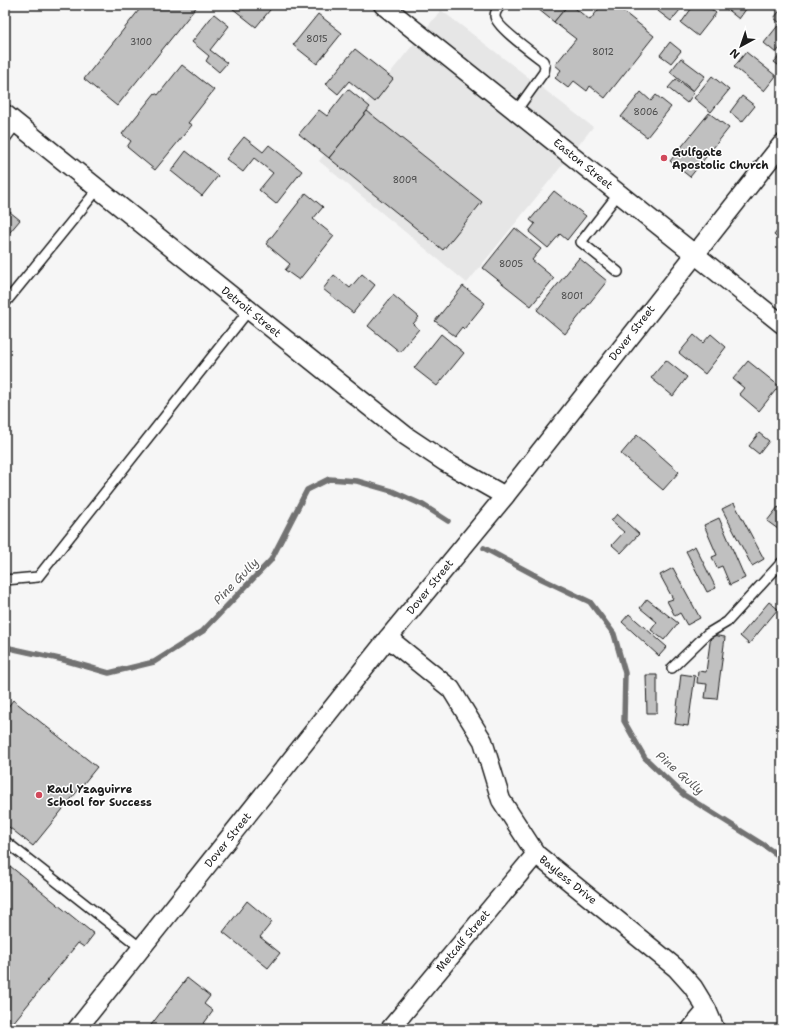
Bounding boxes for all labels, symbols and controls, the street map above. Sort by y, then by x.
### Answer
north arrow [721,26,761,66]
house number: 8015 [306,33,328,45]
house number: 3100 [130,36,152,48]
text: N [727,45,743,62]
house number: 8012 [592,46,614,58]
house number: 8006 [634,106,658,118]
street label: Easton Street [550,135,616,193]
place label: Gulfgate Apostolic Church [672,145,769,173]
marker: Gulfgate Apostolic Church [659,153,669,163]
house number: 8009 [393,174,417,186]
house number: 8005 [499,258,523,270]
street label: Detroit Street [218,283,284,341]
house number: 8001 [561,290,583,302]
street label: Dover Street [606,302,659,364]
water label: Pine Gully [210,554,262,608]
street label: Dover Street [403,556,457,618]
water label: Pine Gully [653,748,707,798]
place label: Raul Yzaguirre School for Success [47,782,152,810]
marker: Raul Yzaguirre School for Success [34,790,44,800]
street label: Dover Street [201,809,255,871]
street label: Bayless Drive [536,852,600,908]
street label: Metcalf Street [433,907,493,975]

